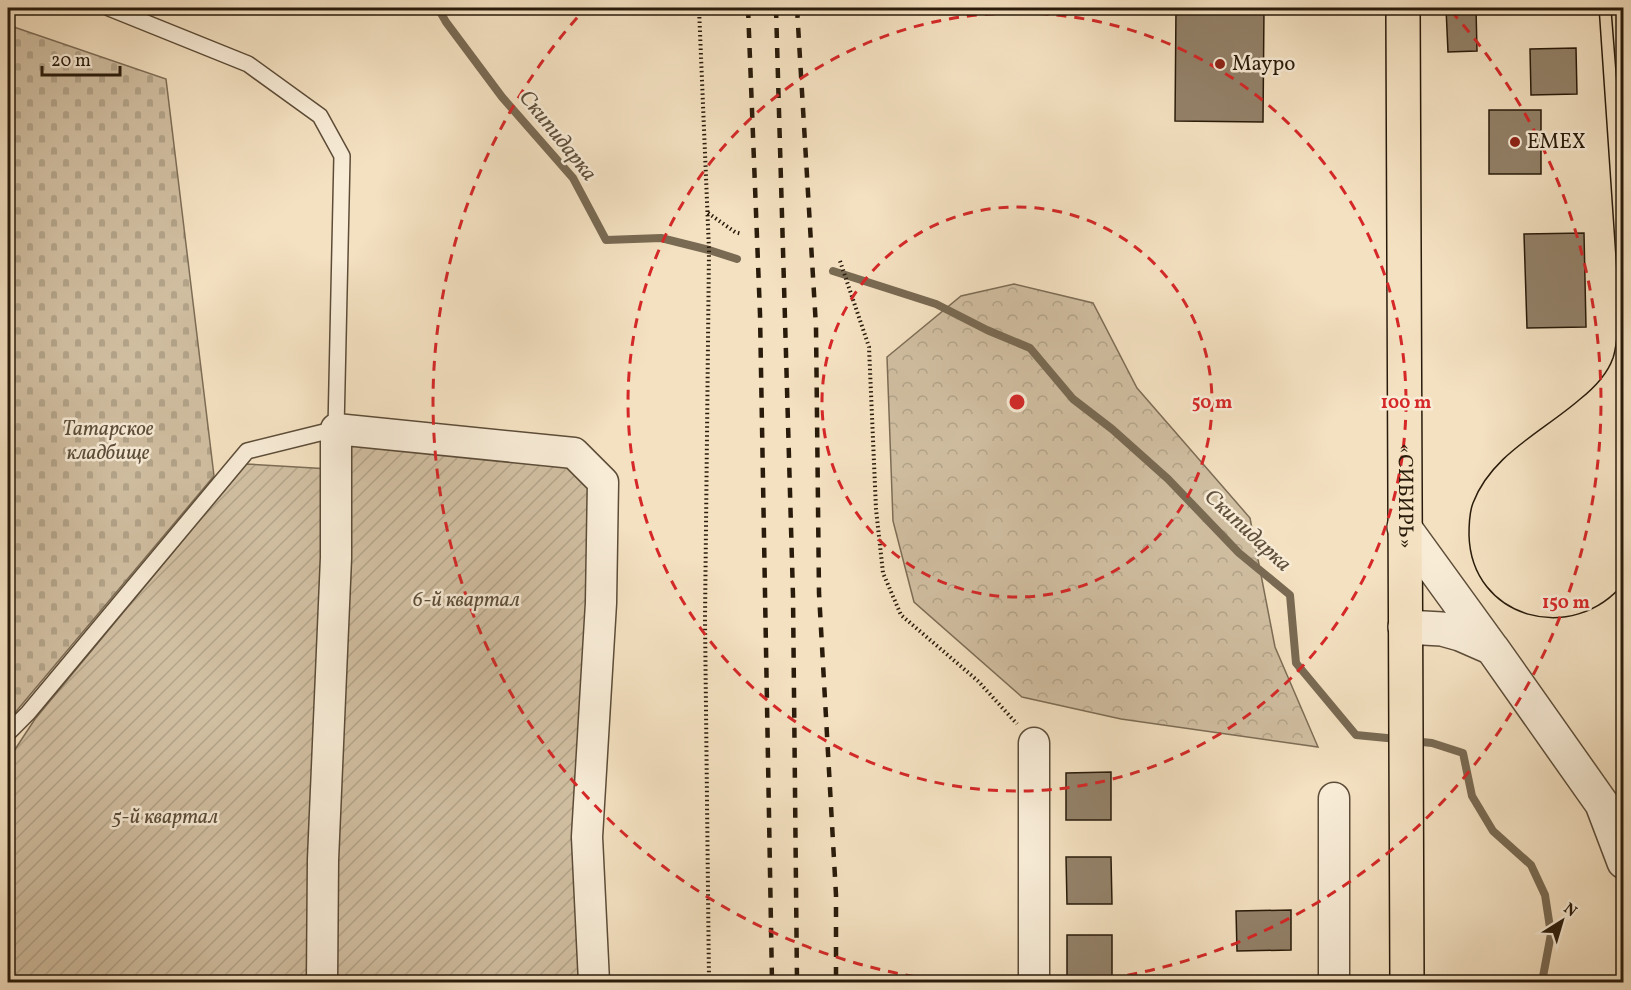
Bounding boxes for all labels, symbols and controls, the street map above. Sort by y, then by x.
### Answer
scale bar [42,39,120,77]
text: 20 m [51,49,91,74]
place label: Мауро [1232,50,1296,79]
marker: Мауро [1213,57,1227,71]
water label: Скипидарка [511,84,603,188]
place label: EMEX [1527,128,1586,157]
marker: EMEX [1508,135,1522,149]
text: 50 m [1192,391,1232,416]
text: 100 m [1381,391,1431,416]
centre of rings [1007,392,1027,412]
park label: Татарское кладбище [63,415,154,468]
street label: «СИБИРЬ» [1390,443,1420,549]
water label: Скипидарка [1196,482,1298,580]
park label: 6-й квартал [412,586,520,615]
text: 150 m [1542,591,1590,616]
park label: 5-й квартал [111,803,218,832]
north arrow [1532,891,1592,951]
text: N [1559,898,1581,923]

